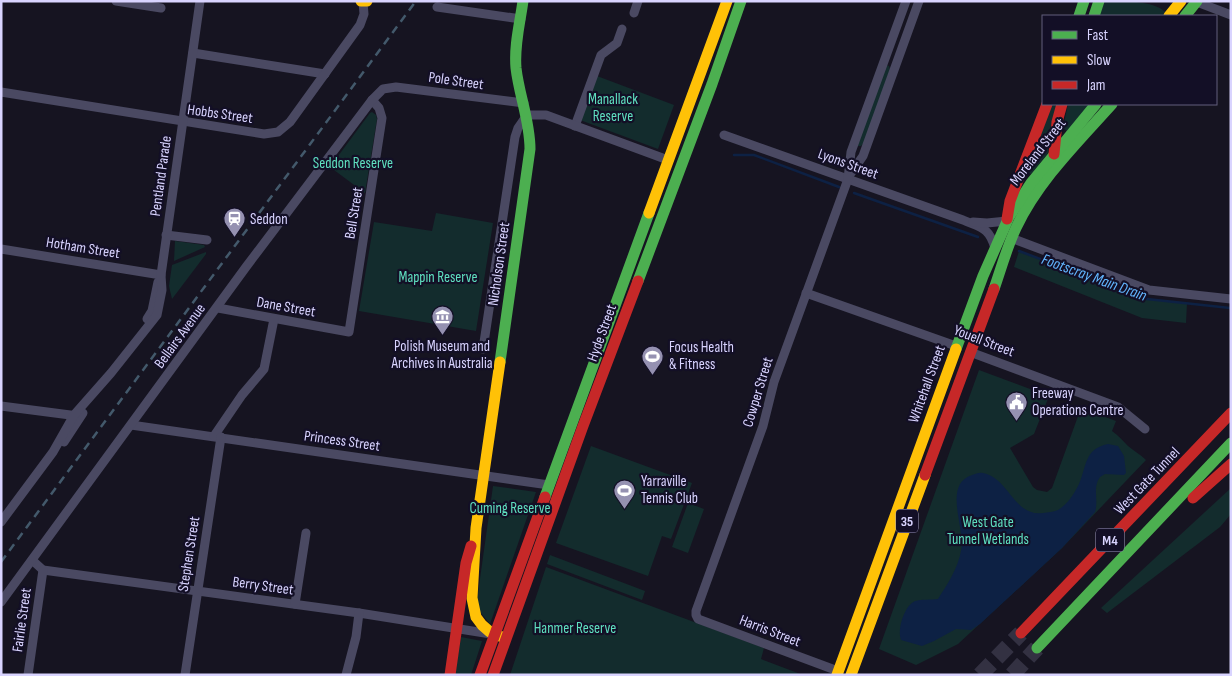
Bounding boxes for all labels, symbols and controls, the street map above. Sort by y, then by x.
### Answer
legend [1042,15,1217,105]
text: Fast [1087,26,1109,45]
text: Slow [1087,51,1111,70]
street label: Pole Street [427,68,485,94]
text: Jam [1086,76,1105,95]
park label: Manallack Reserve [588,90,638,126]
street label: Hobbs Street [186,100,254,128]
street label: Moreland Street [1006,114,1071,190]
street label: Pentland Parade [146,135,176,217]
street label: Lyons Street [815,144,881,184]
park label: Seddon Reserve [313,154,393,173]
street label: Bell Street [341,185,368,240]
station icon: Seddon [222,207,246,238]
place label: Seddon [250,210,288,229]
street label: Nicholson Street [484,221,514,307]
street label: Hotham Street [45,233,122,263]
water label: Footscray Main Drain [1039,250,1149,306]
park label: Mappin Reserve [398,268,478,287]
street label: Dane Street [255,292,317,322]
street label: Bellairs Avenue [150,300,210,372]
street label: Hyde Street [583,301,621,364]
museum icon: Polish Museum and Archives in Australia [430,305,454,336]
street label: Youell Street [951,321,1017,361]
place label: Polish Museum and Archives in Australia [390,337,493,373]
place label: Focus Health & Fitness [669,338,734,374]
street label: Whitehall Street [904,342,950,425]
sports icon: Focus Health & Fitness [641,344,665,375]
street label: Cowper Street [738,354,778,429]
place label: Freeway Operations Centre [1032,384,1124,420]
public building icon: Freeway Operations Centre [1004,390,1028,421]
street label: Princess Street [303,426,382,456]
street label: West Gate Tunnel [1110,443,1184,519]
place label: Yarraville Tennis Club [641,472,698,508]
sports icon: Yarraville Tennis Club [613,478,637,509]
park label: Cuming Reserve [469,499,551,518]
road number: 35 [896,510,918,532]
park label: West Gate Tunnel Wetlands [947,513,1029,549]
street label: Stephen Street [174,515,204,593]
road number: M4 [1096,528,1124,552]
street label: Berry Street [231,572,295,600]
street label: Fairlie Street [8,586,36,653]
street label: Harris Street [737,611,804,652]
park label: Hanmer Reserve [534,619,616,638]

